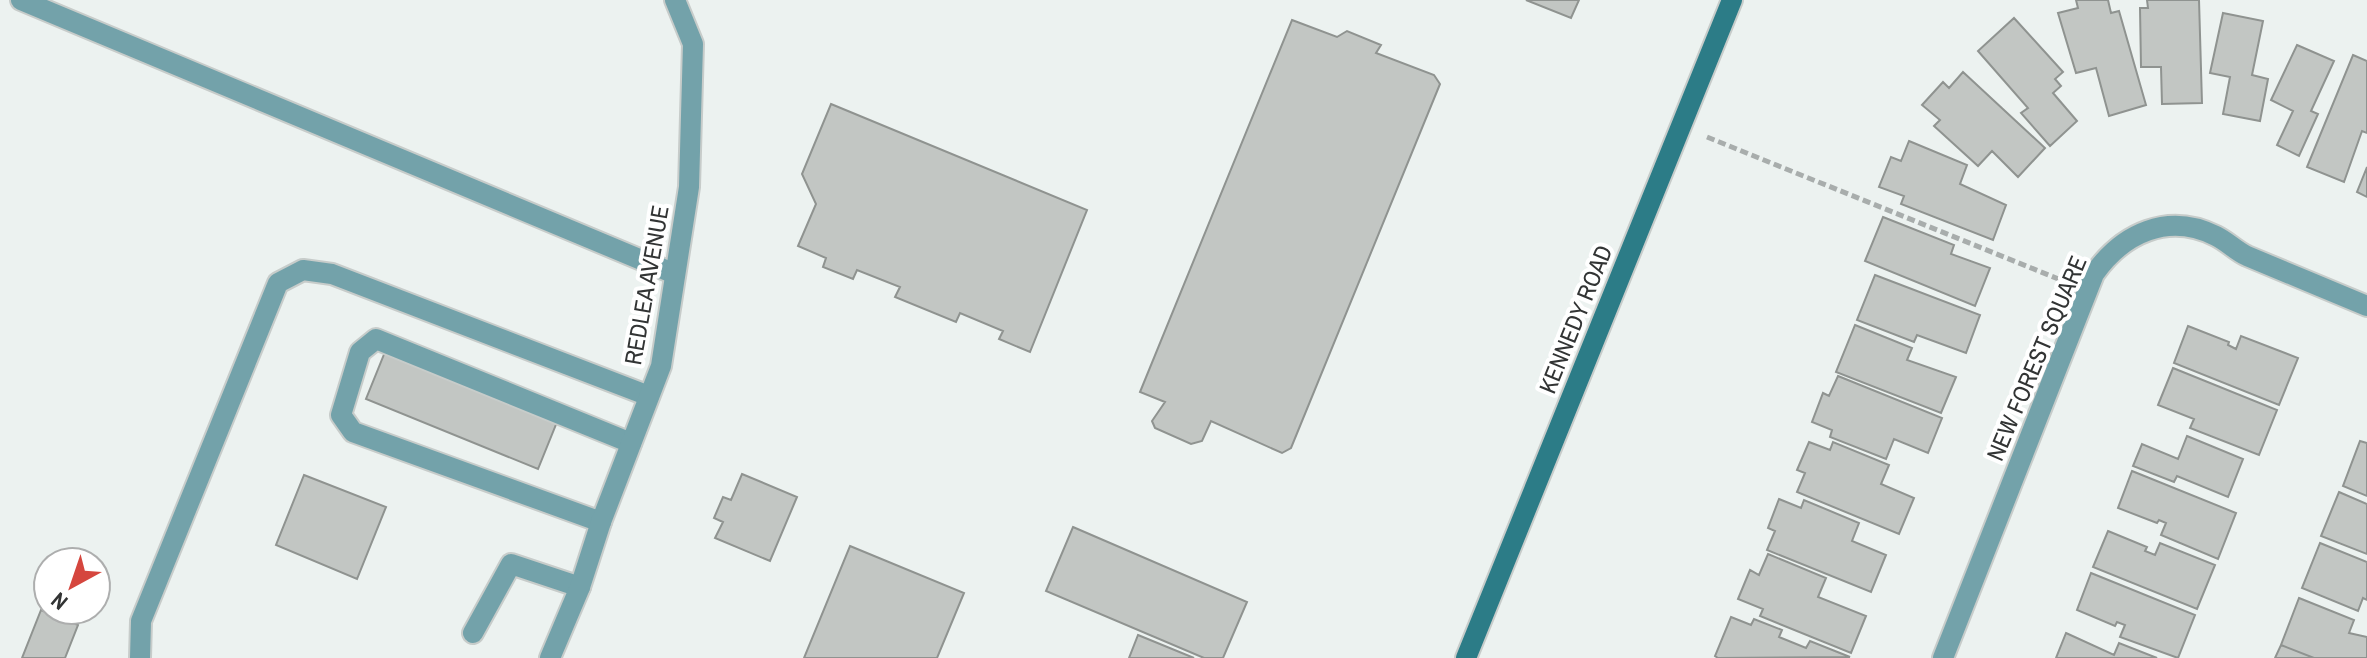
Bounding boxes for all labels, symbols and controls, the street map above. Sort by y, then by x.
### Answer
street label: REDLEA AVENUE [616,203,676,367]
street label: KENNEDY ROAD [1531,240,1619,398]
street label: NEW FOREST SQUARE [1978,251,2094,465]
north arrow [32,546,112,626]
text: N [45,586,74,617]

